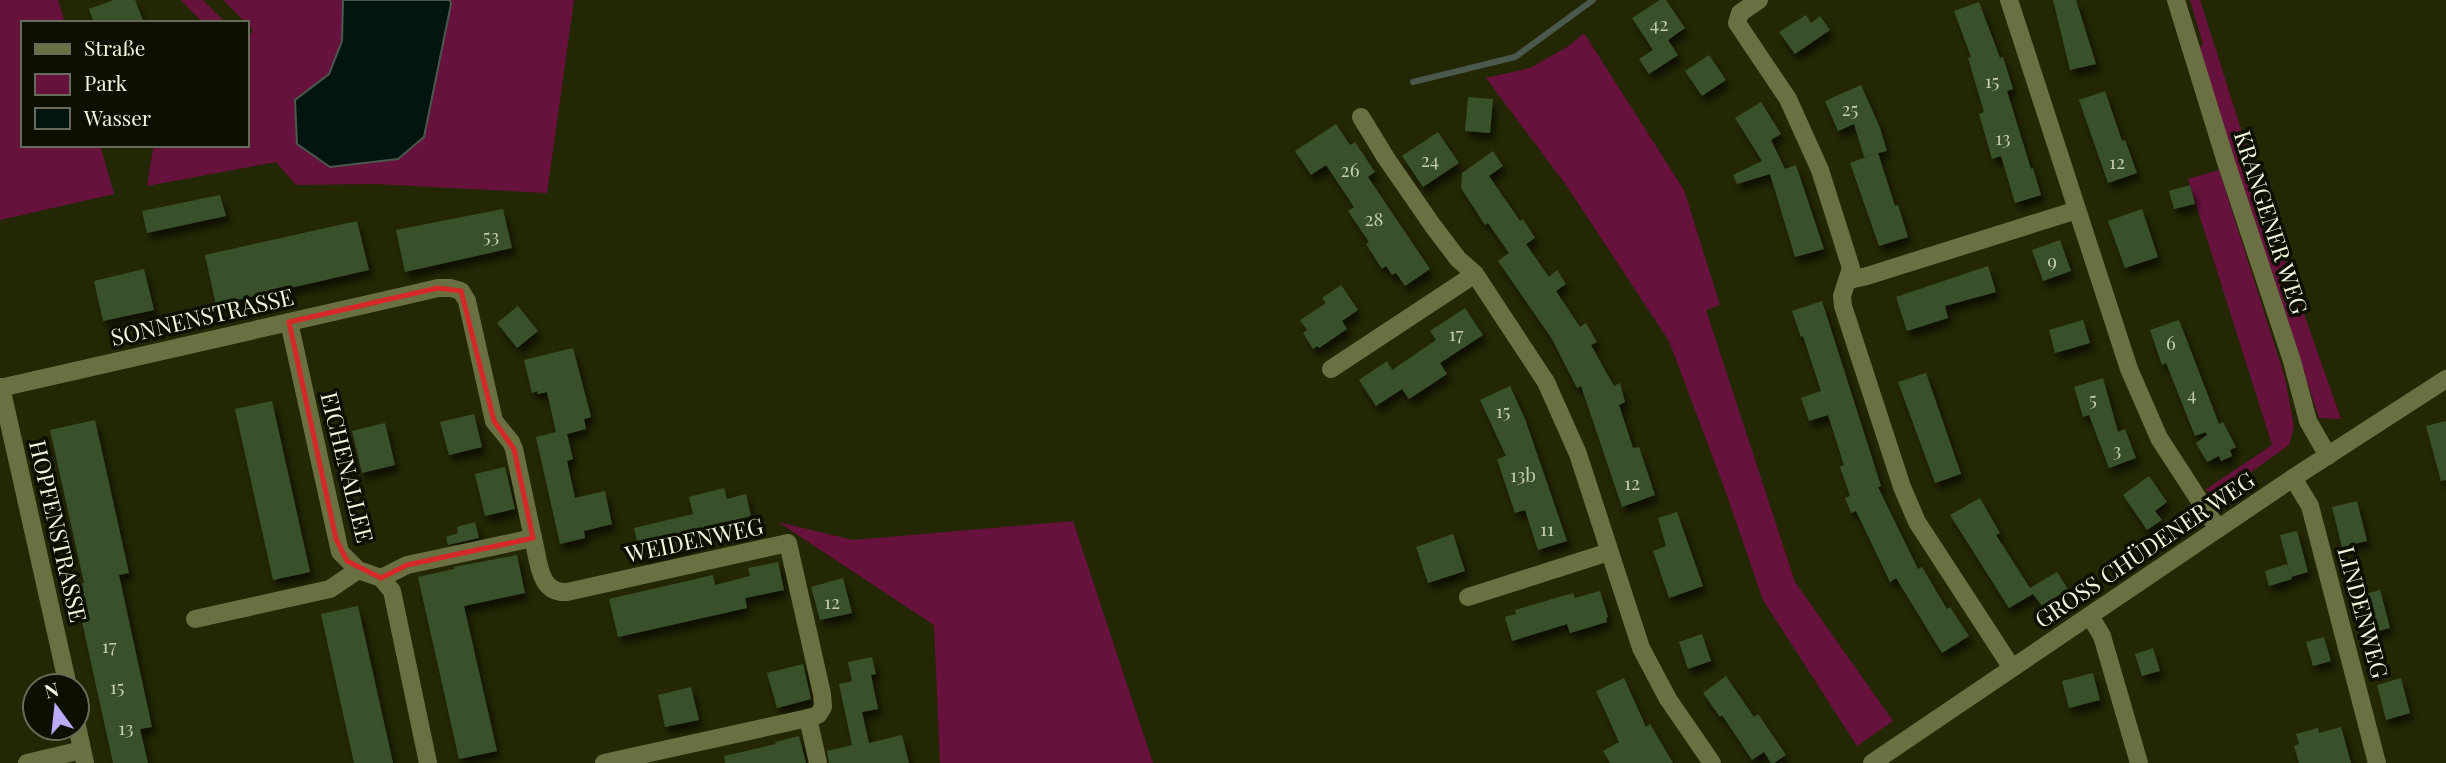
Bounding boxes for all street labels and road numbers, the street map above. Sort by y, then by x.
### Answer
street label: KRANGENER WEG [2228,126,2316,318]
street label: SONNENSTRASSE [107,280,297,352]
street label: EICHENALLEE [314,389,382,545]
street label: HOPFENSTRASSE [23,437,95,625]
street label: GROSS CHÜDENER WEG [2028,464,2260,634]
street label: WEIDENWEG [621,509,766,569]
street label: LINDENWEG [2332,543,2396,681]

